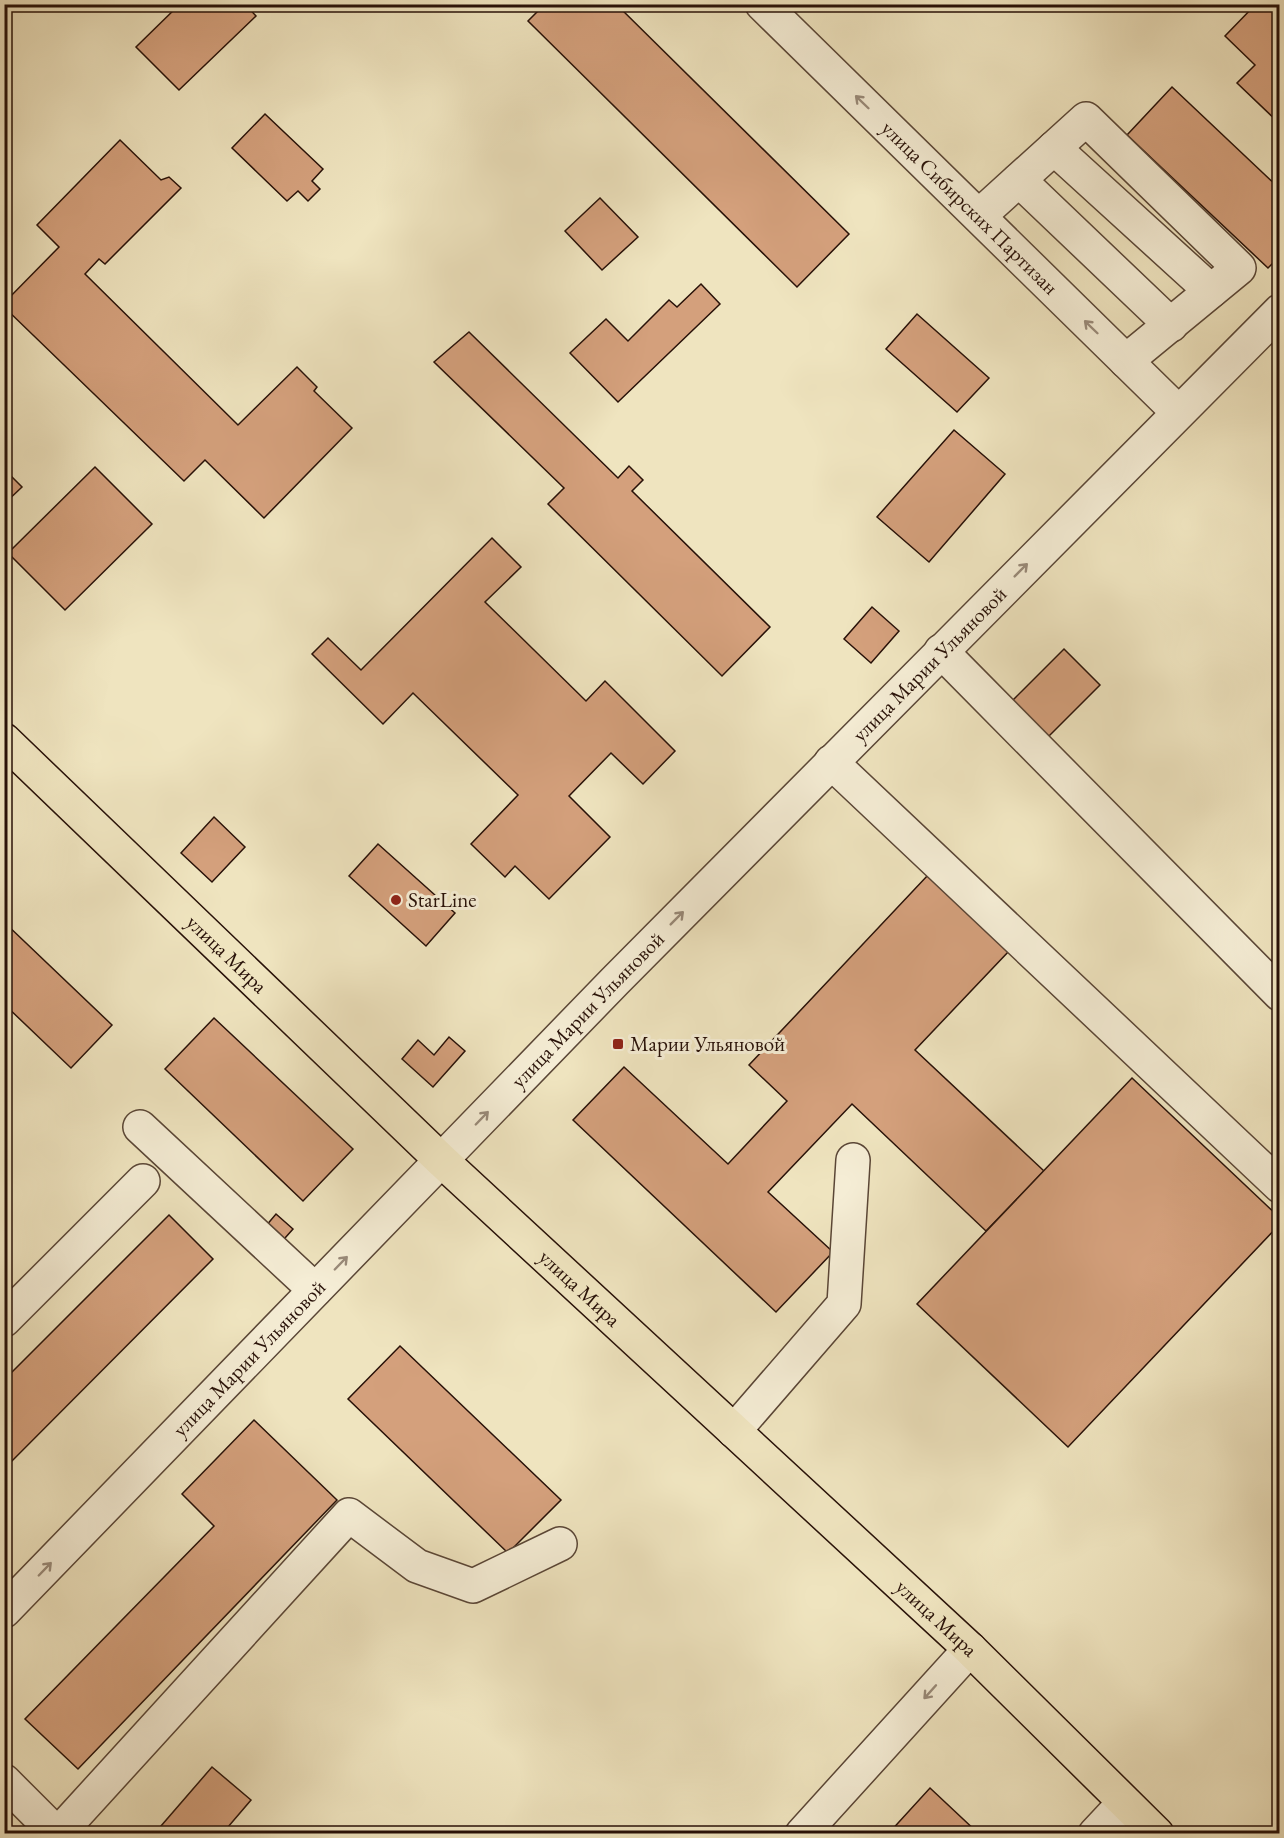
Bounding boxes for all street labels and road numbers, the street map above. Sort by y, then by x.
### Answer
street label: улица Сибирских Партизан [876,115,1064,300]
street label: улица Марии Ульяновой [846,580,1012,747]
street label: улица Мира [181,909,274,999]
street label: улица Марии Ульяновой [505,925,670,1093]
street label: улица Мира [533,1243,627,1333]
street label: улица Марии Ульяновой [166,1274,331,1442]
street label: улица Мира [890,1573,984,1663]

